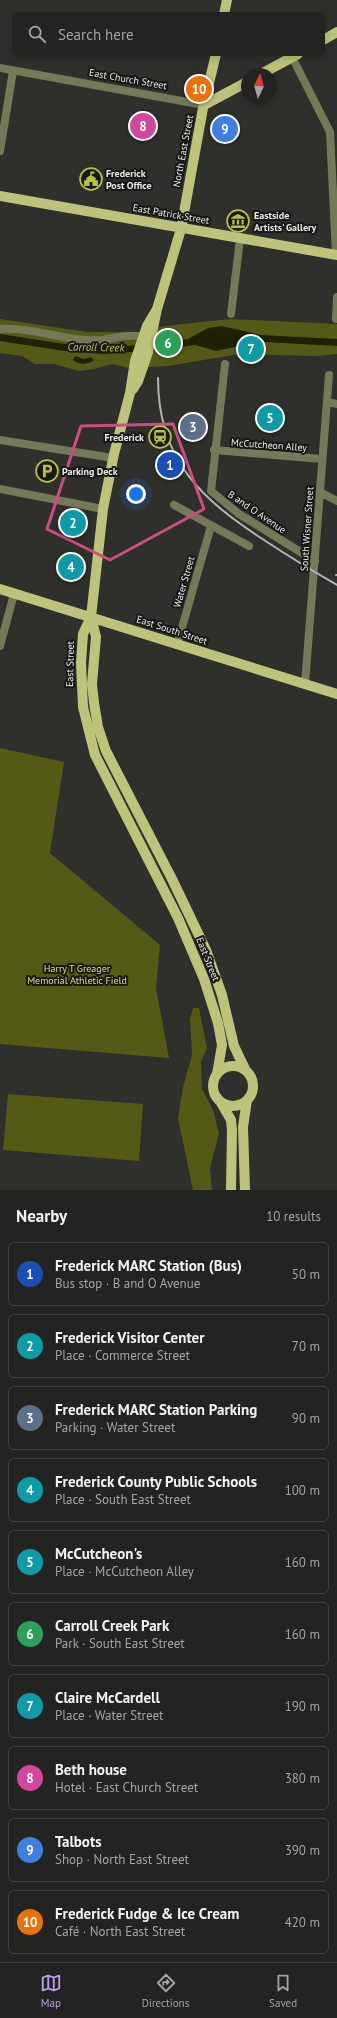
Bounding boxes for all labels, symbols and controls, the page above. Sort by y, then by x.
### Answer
search box [12,12,325,56]
icon: search [26,23,48,45]
text: Search here [58,25,134,44]
street label: East Church Street [88,66,169,92]
north arrow [241,68,277,104]
pin: 10 [186,74,212,104]
pin: 8 [130,111,156,141]
street label: North East Street [170,113,197,188]
pin: 9 [212,114,238,144]
public building icon: Frederick Post Office [78,166,104,192]
place label: Frederick Post Office [106,167,152,192]
street label: East Patrick Street [132,201,211,227]
museum icon: Eastside Artists' Gallery [225,208,251,234]
place label: Eastside Artists' Gallery [254,209,317,234]
pin: 6 [155,328,181,358]
pin: 7 [238,334,264,364]
water label: Carroll Creek [67,340,126,355]
pin: 5 [257,403,283,433]
pin: 3 [180,412,206,442]
station icon: Frederick [147,424,173,450]
place label: Frederick [104,431,144,444]
street label: McCutcheon Alley [231,436,308,454]
pin: 1 [157,450,183,480]
parking icon: Parking Deck [34,458,60,484]
place label: Parking Deck [62,465,118,478]
your location [126,484,146,504]
street label: South Wisner Street [298,486,316,572]
street label: B and O Avenue [225,488,289,536]
pin: 2 [60,508,86,538]
pin: 4 [58,552,84,582]
street label: Water Street [170,554,198,609]
street label: East South Street [135,612,210,648]
street label: East Street [63,640,77,687]
street label: East Street [193,935,223,983]
park label: Harry T Greager Memorial Athletic Field [27,962,127,987]
text: Nearby [16,1205,67,1227]
text: 10 results [266,1208,321,1225]
text: Frederick MARC Station (Bus) [55,1256,242,1275]
text: 1 [26,1266,34,1283]
text: 50 m [292,1266,320,1283]
text: Bus stop · B and O Avenue [55,1275,200,1292]
text: Frederick Visitor Center [55,1328,204,1347]
text: 2 [26,1338,34,1355]
text: 70 m [292,1338,320,1355]
text: Place · Commerce Street [55,1347,190,1364]
text: Frederick MARC Station Parking [55,1400,257,1419]
text: 3 [26,1410,34,1427]
text: 90 m [292,1410,320,1427]
text: Parking · Water Street [55,1419,175,1436]
text: Frederick County Public Schools [55,1472,257,1491]
text: 4 [26,1482,34,1499]
text: 100 m [285,1482,320,1499]
text: Place · South East Street [55,1491,191,1508]
text: McCutcheon's [55,1544,142,1563]
text: 5 [26,1554,34,1571]
text: 160 m [285,1554,320,1571]
text: Place · McCutcheon Alley [55,1563,194,1580]
text: Carroll Creek Park [55,1616,169,1635]
text: 6 [26,1626,34,1643]
text: 160 m [285,1626,320,1643]
text: Park · South East Street [55,1635,185,1652]
text: Claire McCardell [55,1688,160,1707]
text: 7 [26,1698,34,1715]
text: 190 m [285,1698,320,1715]
text: Place · Water Street [55,1707,164,1724]
text: Beth house [55,1760,127,1779]
text: 8 [26,1770,34,1787]
text: 380 m [285,1770,320,1787]
text: Hotel · East Church Street [55,1779,198,1796]
text: Talbots [55,1832,101,1851]
text: 9 [26,1842,34,1859]
text: 390 m [285,1842,320,1859]
text: Shop · North East Street [55,1851,189,1868]
text: Frederick Fudge & Ice Cream [55,1904,239,1923]
text: 10 [23,1914,37,1931]
text: 420 m [285,1914,320,1931]
text: Café · North East Street [55,1923,185,1940]
tab: Map [40,1972,62,2010]
tab: Directions [142,1972,189,2010]
tab: Saved [269,1972,297,2010]

